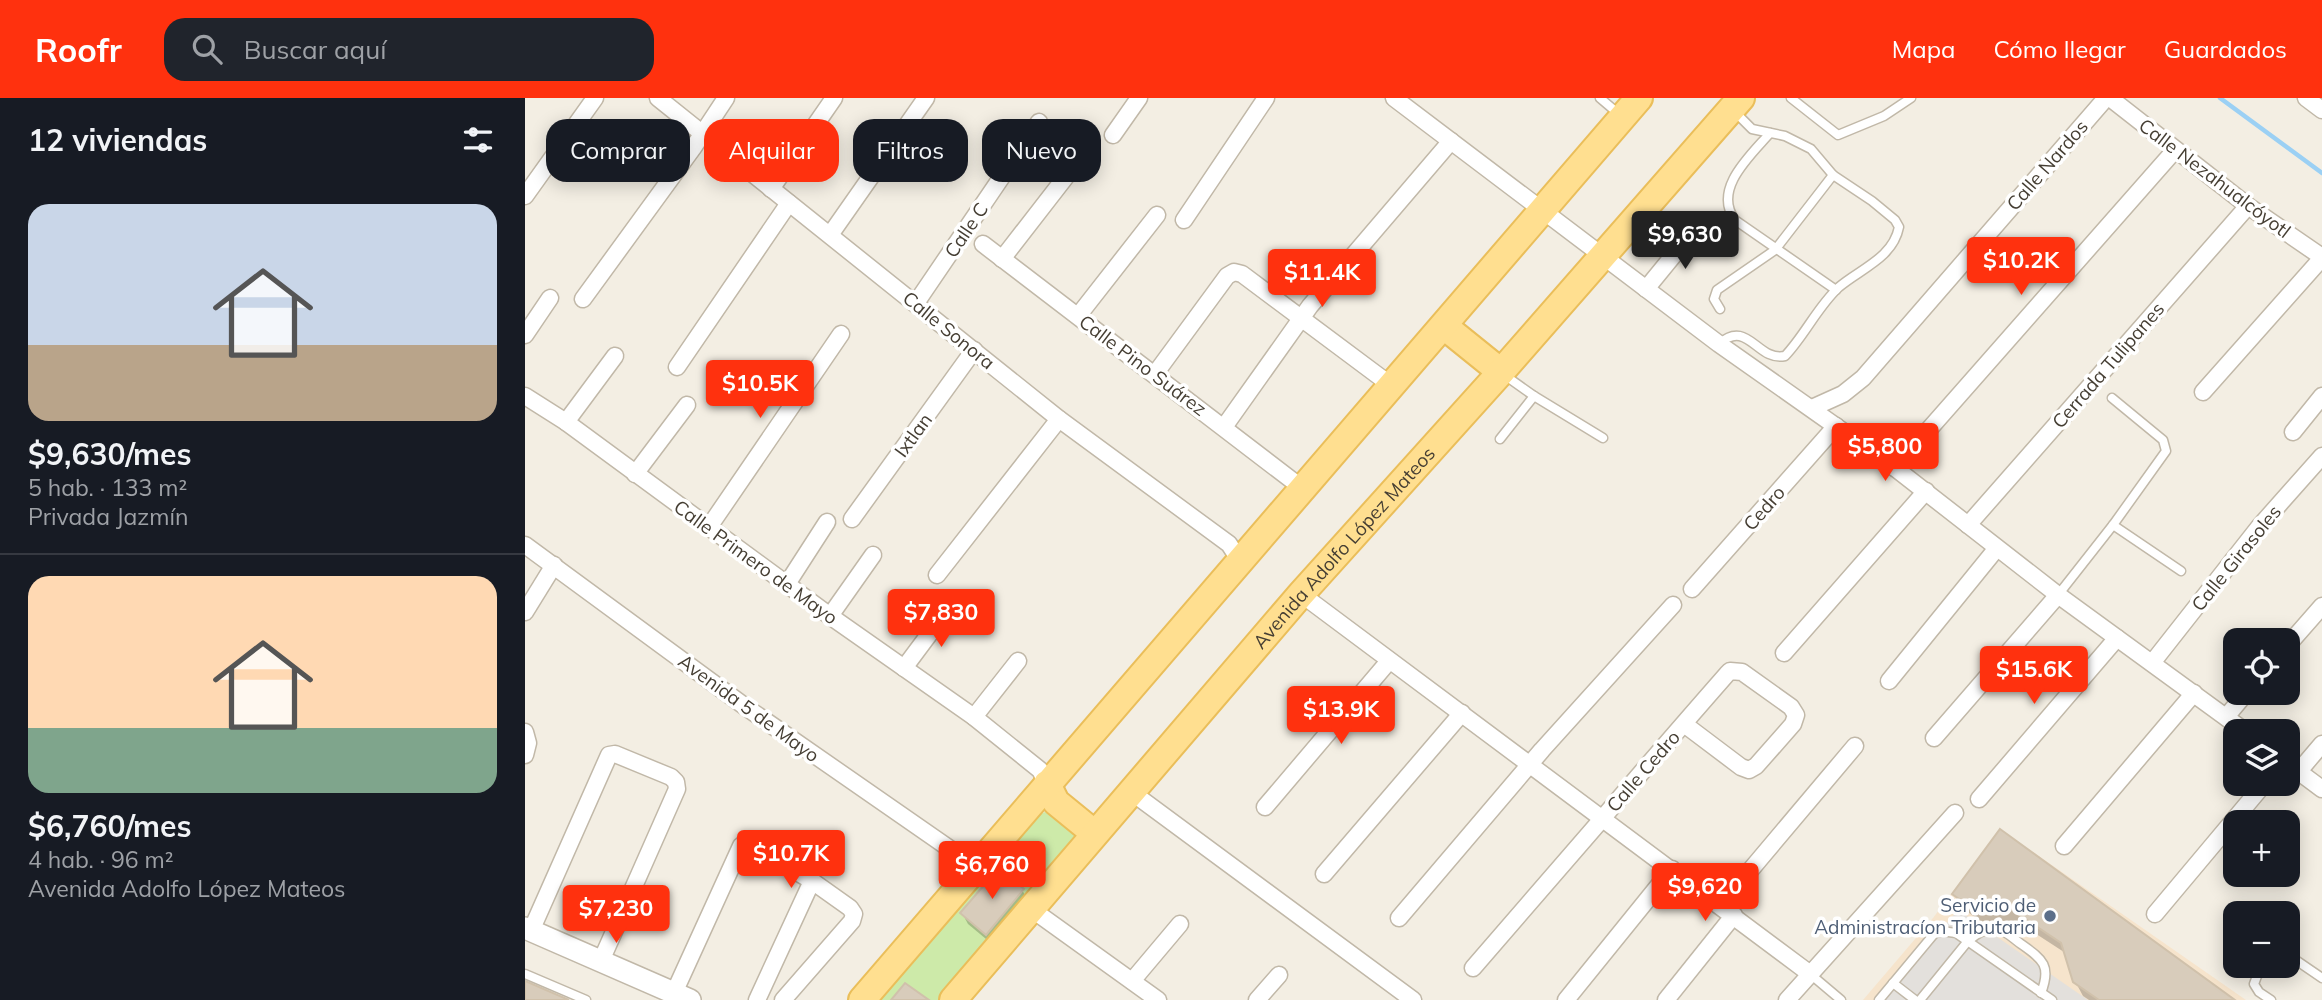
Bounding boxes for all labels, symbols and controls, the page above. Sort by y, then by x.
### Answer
search box [164,18,654,81]
text: Roofr [35,29,122,70]
icon: search [188,30,226,68]
text: Buscar aquí [244,33,386,66]
text: Mapa [1892,34,1955,64]
text: Cómo llegar [1993,34,2126,64]
text: Guardados [2164,34,2287,64]
street label: Calle Nezahualcóyotl [2134,113,2296,243]
street label: Calle Nardos [2001,115,2093,215]
chip: Comprar [546,119,690,182]
chip: Alquilar [704,119,839,182]
chip: Filtros [853,119,968,182]
chip: Nuevo [982,119,1101,182]
text: 12 viviendas [28,121,207,159]
icon: filters [459,121,497,159]
street label: Calle C [939,198,993,262]
pin: $9,630 [1628,212,1742,271]
text: $9,630 [1648,219,1722,248]
pin: $10.2K [1964,238,2078,297]
text: $10.2K [1983,245,2059,274]
icon: home [200,250,326,376]
pin: $11.4K [1265,250,1379,309]
text: $11.4K [1284,257,1360,286]
street label: Calle Sonora [898,286,1000,374]
street label: Cerrada Tulipanes [2047,297,2169,433]
street label: Calle Pino Suárez [1075,309,1212,421]
pin: $10.5K [703,360,817,420]
text: $10.5K [722,368,798,397]
street label: Ixtlan [889,408,937,462]
pin: $5,800 [1828,424,1942,483]
text: $5,800 [1848,431,1922,460]
text: $9,630/mes [28,435,192,473]
street label: Avenida Adolfo López Mateos [1248,441,1440,653]
text: 5 hab. · 133 m² [28,473,187,502]
street label: Cedro [1738,481,1790,535]
street label: Calle Primero de Mayo [669,494,843,630]
street label: Calle Girasoles [2186,500,2286,616]
text: Privada Jazmín [28,502,188,531]
pin: $7,830 [884,589,998,649]
text: $7,830 [904,597,978,626]
icon: home [200,622,326,748]
map controls [2223,628,2300,978]
button: locate [2223,628,2300,705]
pin: $15.6K [1977,646,2091,706]
street label: Avenida 5 de Mayo [674,649,824,767]
text: $15.6K [1996,654,2072,683]
pin: $13.9K [1284,686,1398,746]
text: $13.9K [1303,694,1379,723]
button: layers [2223,719,2300,796]
street label: Calle Cedro [1601,725,1685,817]
text: $6,760/mes [28,807,192,845]
button: + [2223,810,2300,887]
pin: $10.7K [734,830,848,890]
text: $10.7K [753,838,829,867]
pin: $6,760 [935,842,1049,901]
text: 4 hab. · 96 m² [28,845,173,874]
text: $6,760 [955,849,1029,878]
pin: $9,620 [1648,864,1762,923]
text: $9,620 [1668,871,1742,900]
text: Avenida Adolfo López Mateos [28,874,345,903]
pin: $7,230 [559,886,673,945]
text: $7,230 [579,893,653,922]
place label: Servicio de Administracíon Tributaria [1814,893,2036,939]
button: − [2223,901,2300,978]
marker: Servicio de Administracíon Tributaria [2042,908,2058,924]

